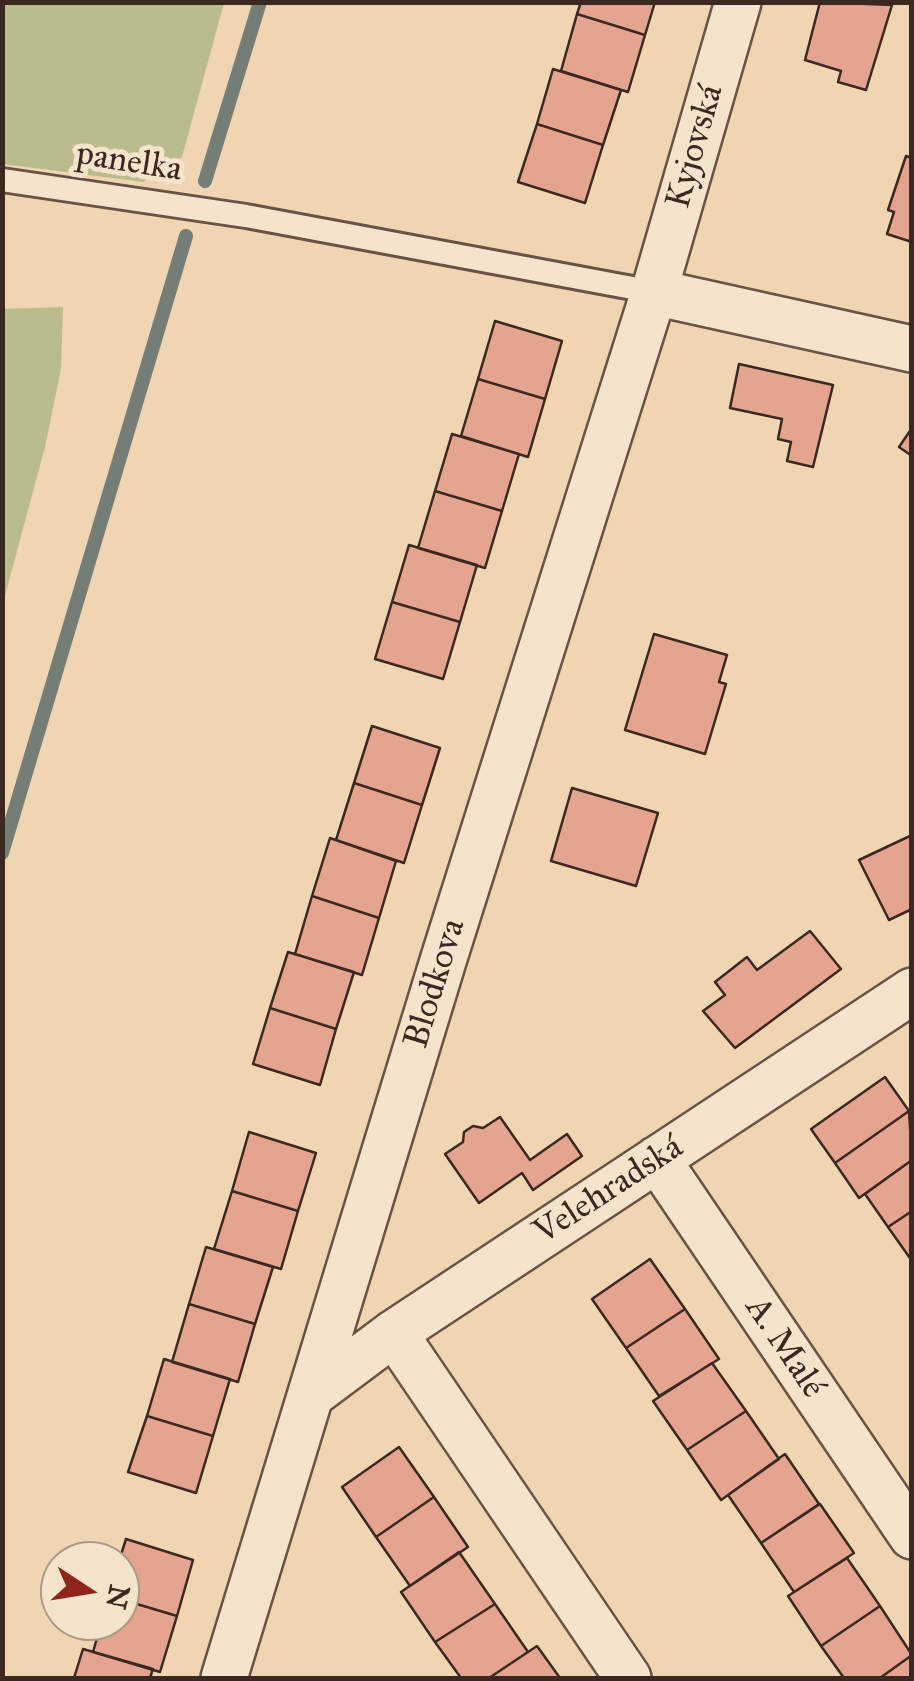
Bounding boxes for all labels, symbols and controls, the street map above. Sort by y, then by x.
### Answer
street label: Kyjovská [658,80,734,214]
street label: panelka [73,134,185,192]
street label: Blodkova [396,914,476,1054]
street label: Velehradská [527,1127,691,1255]
street label: A. Malé [735,1289,833,1407]
north arrow [40,1541,140,1641]
text: N [98,1582,137,1612]

